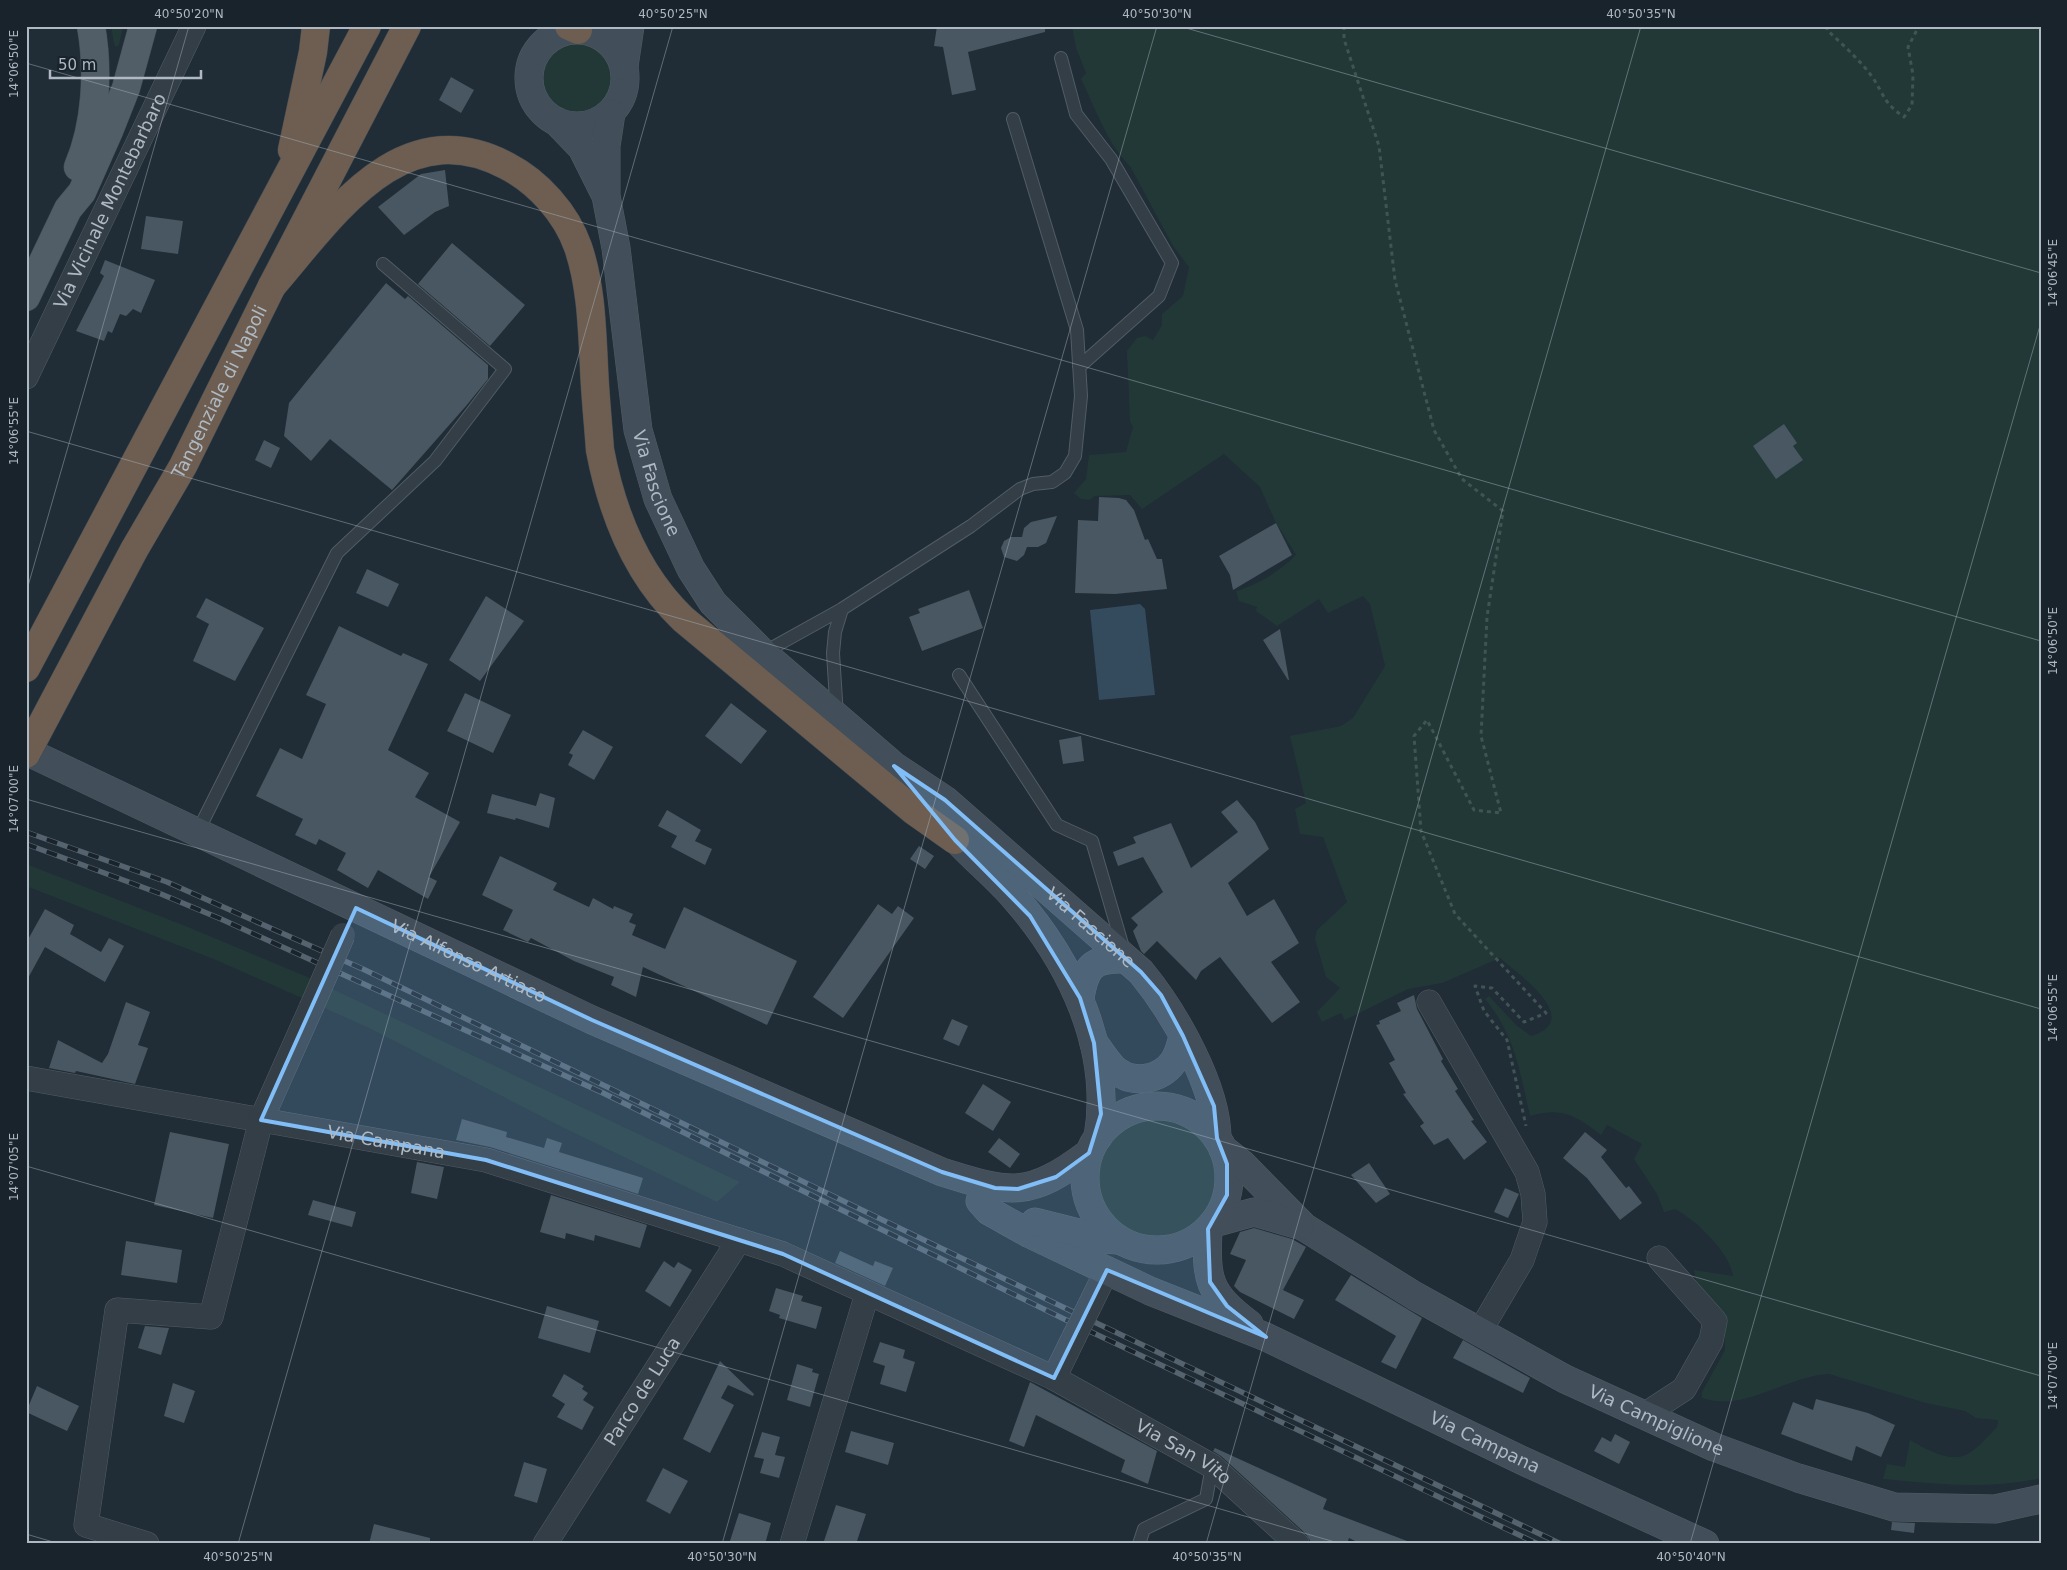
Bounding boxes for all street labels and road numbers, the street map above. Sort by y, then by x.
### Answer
street label: Via Vicinale Montebarbaro [49,90,170,312]
street label: Tangenziale di Napoli [167,301,271,483]
street label: Via Fascione [629,428,685,540]
street label: Via Fascione [1042,883,1140,972]
street label: Via Alfonso Artiaco [388,915,550,1007]
street label: Via Campana [326,1121,447,1163]
street label: Parco de Luca [599,1333,684,1450]
street label: Via Campiglione [1586,1380,1727,1460]
street label: Via Campana [1426,1407,1543,1477]
street label: Via San Vito [1132,1415,1236,1488]

